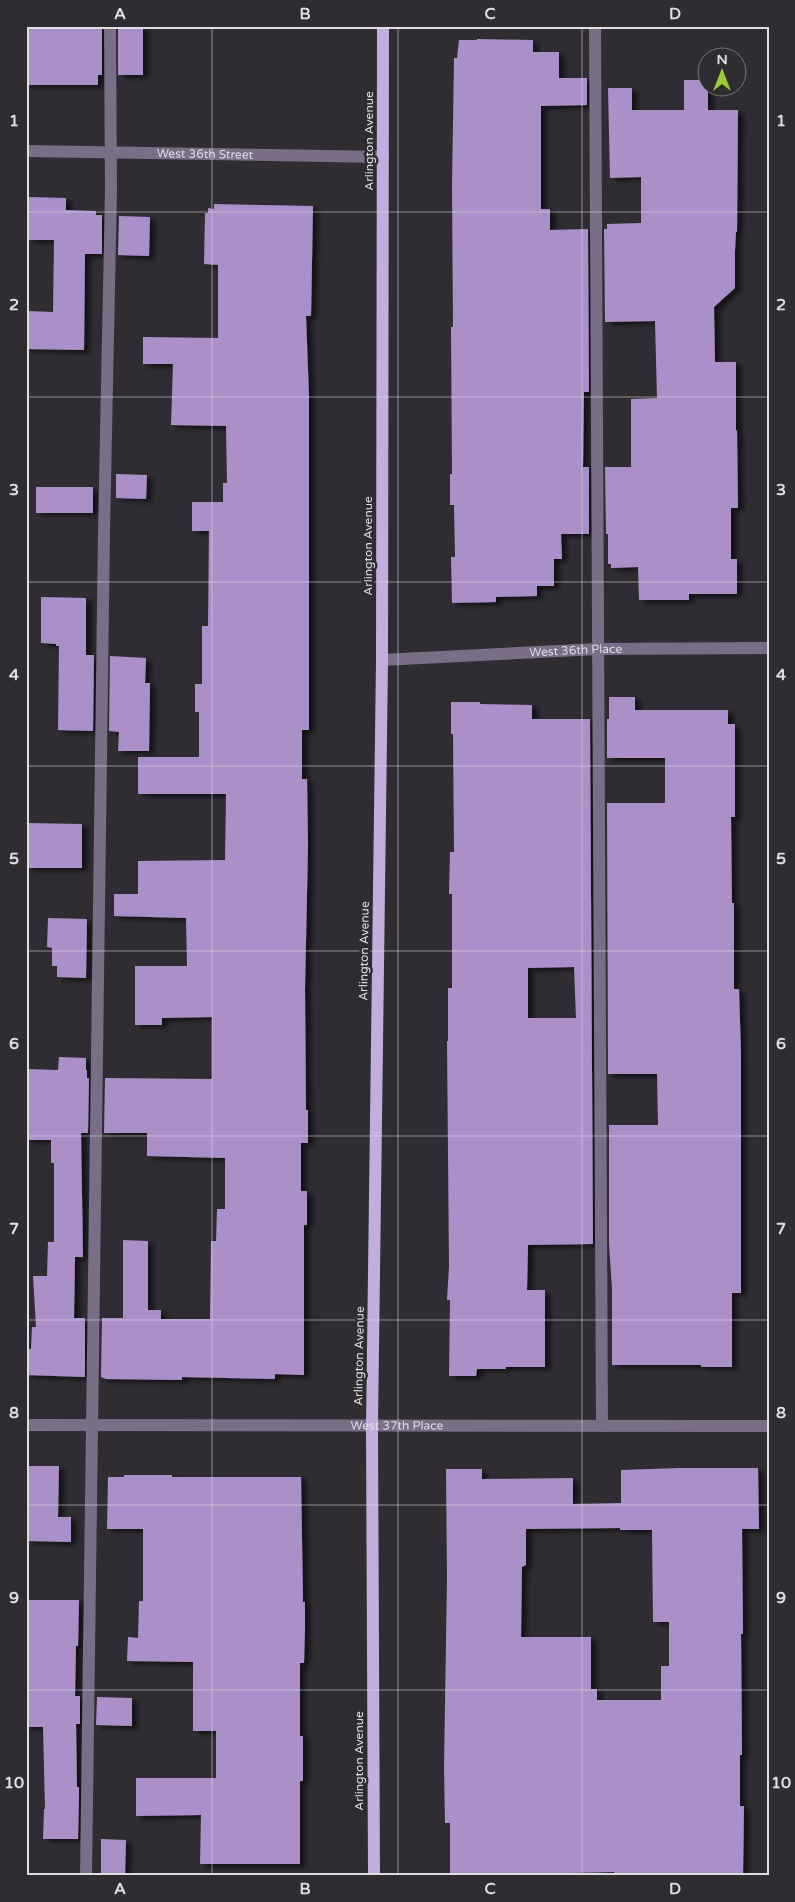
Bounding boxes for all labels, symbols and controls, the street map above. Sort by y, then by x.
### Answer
text: A [114,4,126,24]
text: B [299,4,311,24]
text: C [484,4,496,24]
text: D [669,4,681,24]
north arrow [698,48,748,98]
text: N [716,51,728,68]
street label: Arlington Avenue [362,91,376,191]
text: 1 [9,111,19,131]
text: 1 [776,111,786,131]
street label: West 36th Street [157,146,254,162]
text: 2 [9,295,19,315]
text: 2 [776,295,786,315]
text: 3 [9,480,19,500]
text: 3 [776,480,786,500]
street label: Arlington Avenue [361,496,375,596]
street label: West 36th Place [529,642,622,659]
text: 4 [9,665,19,685]
text: 4 [776,665,786,685]
text: 5 [9,849,19,869]
text: 5 [776,849,786,869]
street label: Arlington Avenue [356,901,372,1001]
text: 6 [9,1034,19,1054]
text: 6 [776,1034,786,1054]
text: 7 [9,1219,19,1239]
text: 7 [776,1219,786,1239]
street label: Arlington Avenue [351,1306,367,1406]
text: 8 [9,1403,19,1423]
text: 8 [776,1403,786,1423]
street label: West 37th Place [351,1418,444,1433]
text: 9 [9,1588,19,1608]
text: 9 [776,1588,786,1608]
street label: Arlington Avenue [352,1711,366,1811]
text: 10 [4,1773,24,1793]
text: 10 [771,1773,791,1793]
text: A [114,1879,126,1899]
text: B [299,1879,311,1899]
text: C [484,1879,496,1899]
text: D [669,1879,681,1899]

